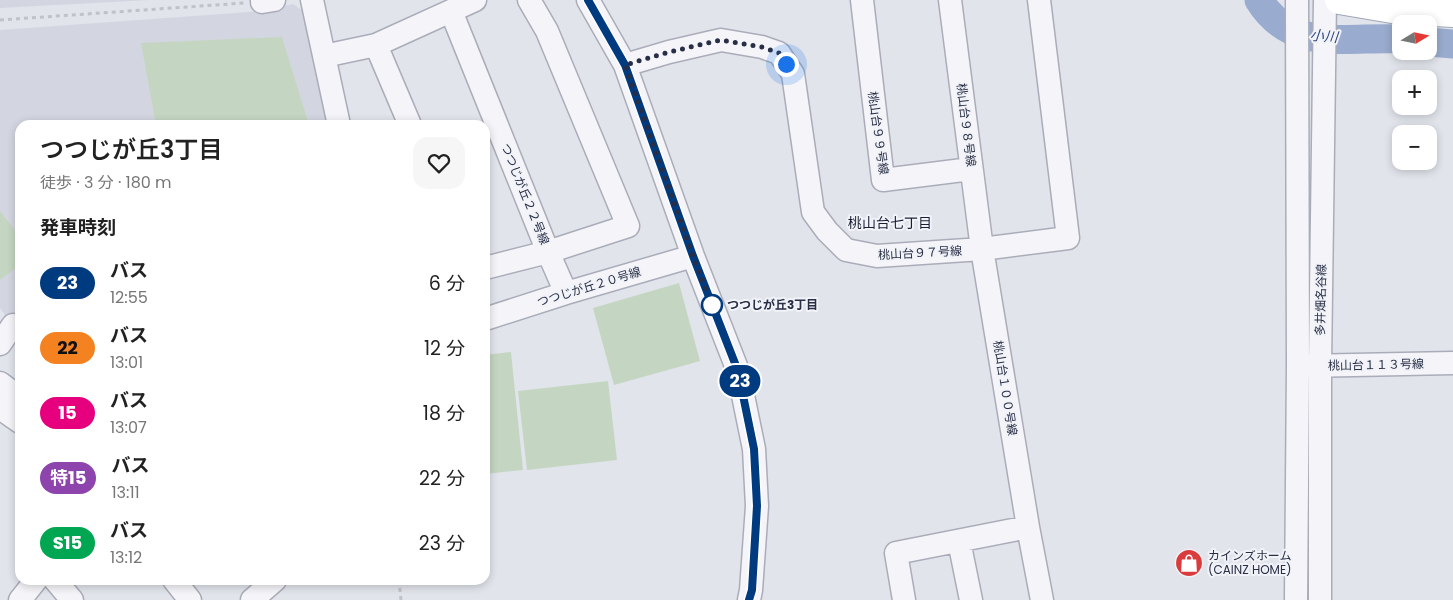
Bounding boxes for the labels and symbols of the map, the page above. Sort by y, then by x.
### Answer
north arrow [1392,15,1438,60]
water label: 小川 [1309,25,1341,47]
your location [774,52,799,77]
street label: 桃山台９８号線 [953,82,980,168]
street label: 桃山台９９号線 [864,90,893,176]
street label: つつじが丘２２号線 [497,141,554,247]
district label: 桃山台七丁目 [848,213,932,233]
street label: 桃山台９７号線 [878,242,962,263]
street label: つつじが丘２０号線 [535,263,643,310]
street label: 多井畑名谷線 [1311,264,1330,336]
marker: つつじが丘3丁目 [701,294,723,316]
place label: つつじが丘3丁目 [727,296,818,313]
street label: 桃山台１００号線 [990,339,1021,437]
street label: 桃山台１１３号線 [1328,355,1424,374]
line badge: 23 [718,365,762,397]
place label: カインズホーム (CAINZ HOME) [1208,547,1292,578]
shop icon: カインズホーム (CAINZ HOME) [1174,548,1204,578]

